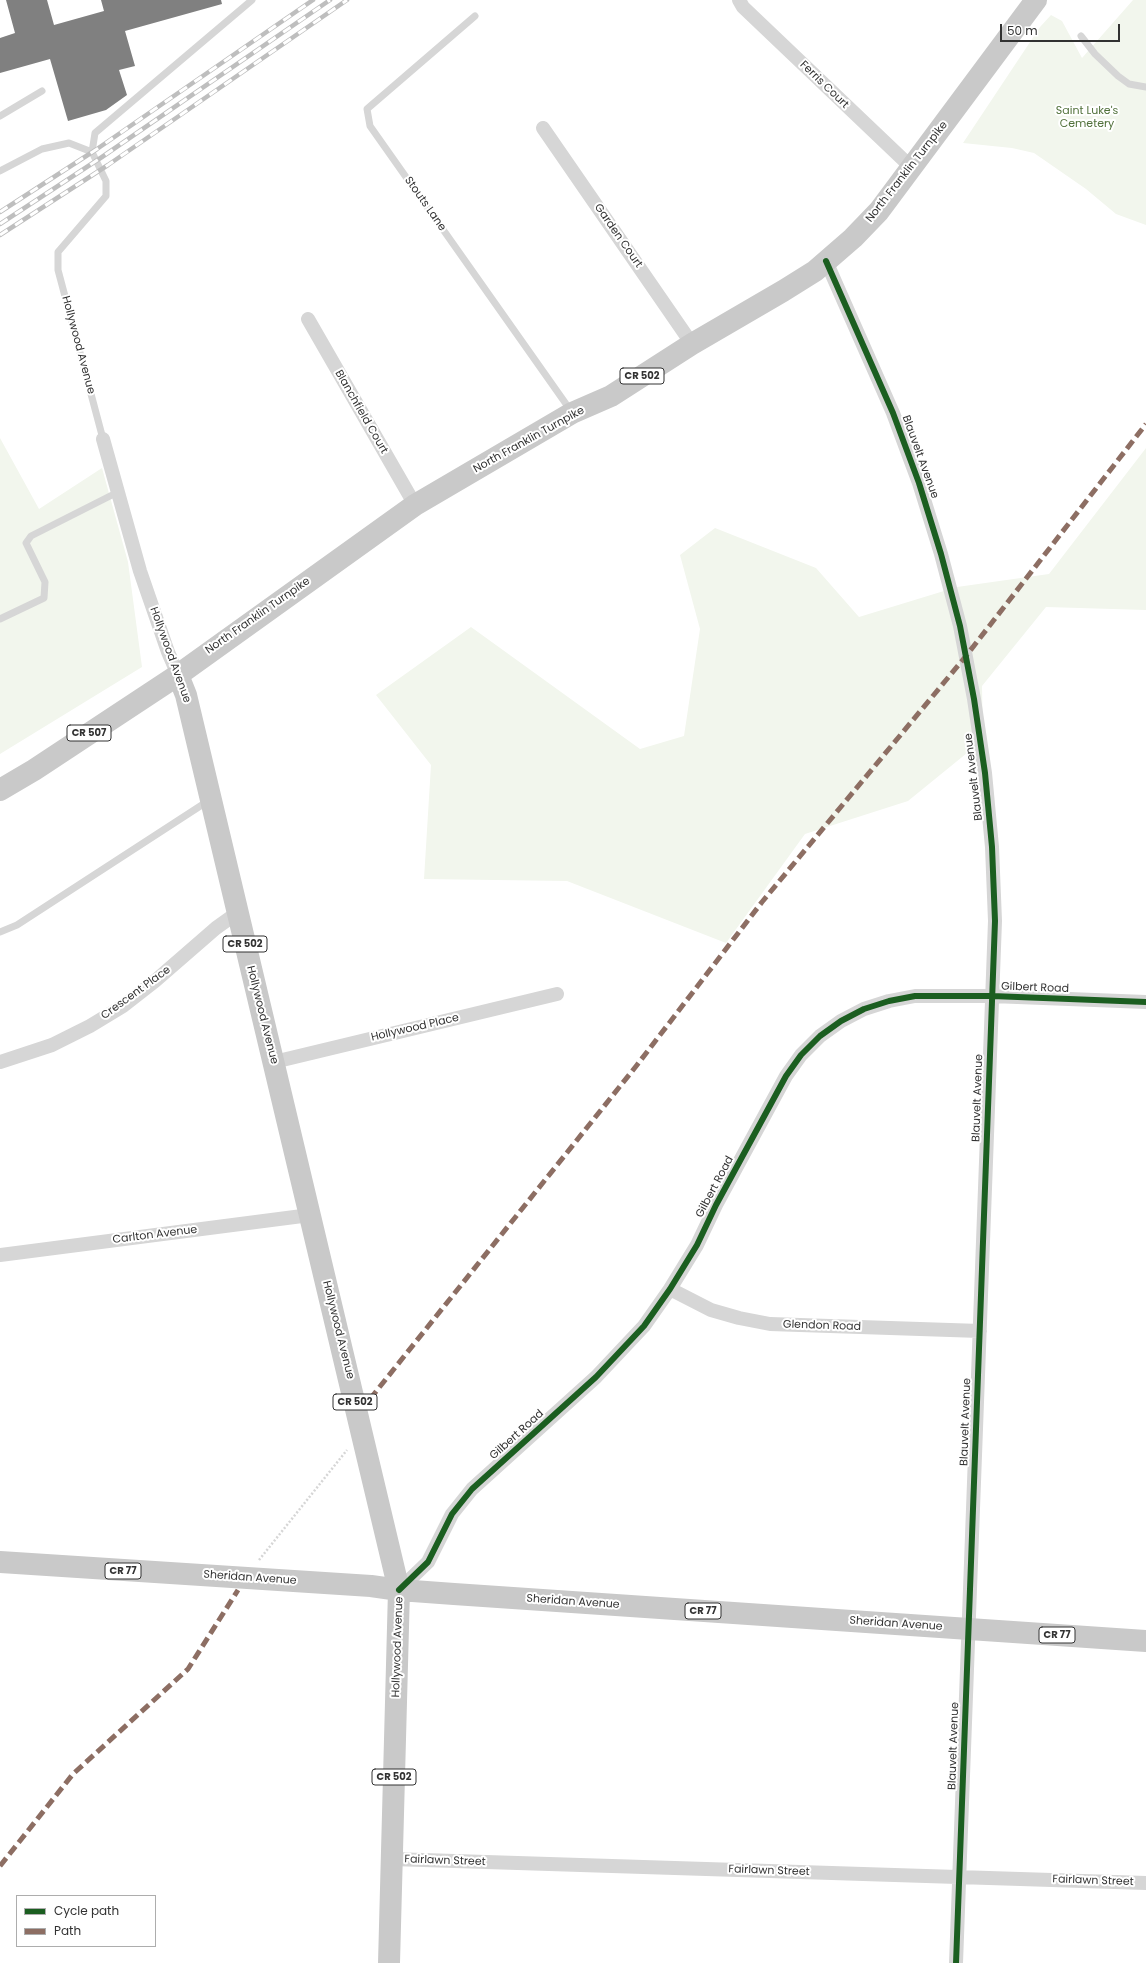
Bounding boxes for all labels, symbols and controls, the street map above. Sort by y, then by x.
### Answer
scale bar [1002,16,1122,42]
text: 50 m [1007,22,1038,39]
street label: Ferris Court [797,58,851,112]
park label: Saint Luke's Cemetery [1056,104,1118,130]
street label: North Franklin Turnpike [863,119,951,225]
street label: Stouts Lane [401,174,449,234]
street label: Garden Court [591,201,645,271]
street label: Hollywood Avenue [59,294,97,396]
street label: Blanchfield Court [332,368,390,456]
road number: CR 502 [620,368,664,384]
street label: North Franklin Turnpike [471,404,587,476]
street label: Blauvelt Avenue [899,413,941,501]
street label: North Franklin Turnpike [203,575,313,657]
street label: Hollywood Avenue [147,605,193,705]
road number: CR 507 [67,725,111,741]
street label: Blauvelt Avenue [962,733,986,821]
road number: CR 502 [223,936,267,952]
street label: Crescent Place [99,963,173,1023]
street label: Hollywood Avenue [243,964,281,1066]
street label: Gilbert Road [1001,980,1069,996]
street label: Hollywood Place [370,1011,460,1045]
street label: Blauvelt Avenue [970,1054,986,1142]
street label: Gilbert Road [693,1154,737,1220]
street label: Carlton Avenue [112,1223,198,1247]
street label: Hollywood Avenue [319,1279,357,1381]
street label: Glendon Road [783,1318,861,1334]
street label: Blauvelt Avenue [958,1378,974,1466]
road number: CR 502 [333,1394,377,1410]
street label: Gilbert Road [487,1407,547,1463]
road number: CR 77 [105,1563,141,1579]
street label: Sheridan Avenue [203,1568,297,1588]
street label: Sheridan Avenue [526,1592,620,1612]
street label: Hollywood Avenue [390,1596,406,1698]
road number: CR 77 [685,1603,721,1619]
street label: Sheridan Avenue [849,1614,943,1634]
road number: CR 77 [1039,1627,1075,1643]
street label: Blauvelt Avenue [946,1702,962,1790]
road number: CR 502 [372,1769,416,1785]
street label: Fairlawn Street [404,1853,486,1869]
street label: Fairlawn Street [728,1863,810,1879]
street label: Fairlawn Street [1052,1873,1134,1889]
legend [16,1895,156,1947]
text: Cycle path [54,1902,119,1919]
text: Path [54,1922,81,1939]

